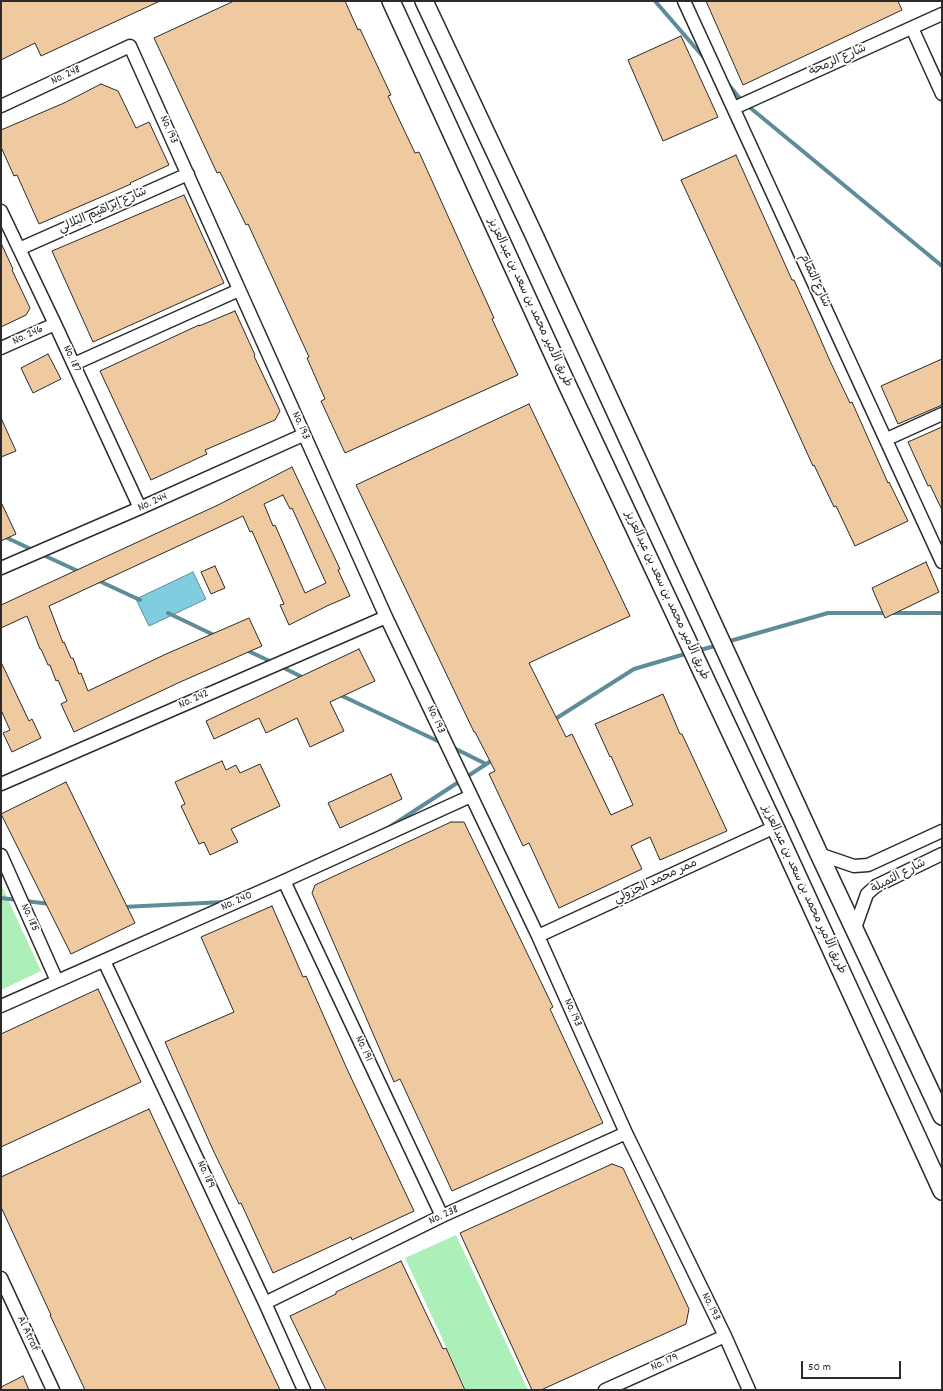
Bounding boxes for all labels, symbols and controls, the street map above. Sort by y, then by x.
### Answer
street label: شارع الرمحة [807,42,869,80]
street label: No. 248 [49,63,83,89]
street label: No. 193 [155,114,181,146]
street label: شارع إبراهيم البلالي [57,185,149,237]
street label: طريق الأمير محمد بن سعد بن عبدالعزيز [483,216,575,390]
street label: شارع الثمام [795,252,833,310]
street label: No. 246 [10,323,46,349]
street label: No. 187 [59,343,83,375]
street label: No. 193 [287,410,313,442]
street label: No. 244 [136,490,170,516]
street label: طريق الأمير محمد بن سعد بن عبدالعزيز [620,509,712,683]
street label: No. 242 [177,687,211,713]
street label: No. 193 [422,704,448,736]
street label: طريق الأمير محمد بن سعد بن عبدالعزيز [757,803,849,977]
street label: ممر محمد الجزولي [612,856,700,908]
street label: شارع الثميلة [869,857,929,897]
street label: No. 240 [219,889,255,915]
street label: No. 185 [17,902,41,934]
street label: No. 193 [559,997,585,1029]
street label: No. 191 [351,1034,375,1064]
street label: No. 189 [192,1159,218,1191]
street label: No. 238 [427,1203,461,1229]
street label: No. 193 [697,1291,723,1323]
street label: Al Atraf [13,1314,41,1354]
street label: No. 179 [649,1351,681,1375]
scale bar [803,1353,903,1379]
text: 50 m [808,1359,831,1376]

